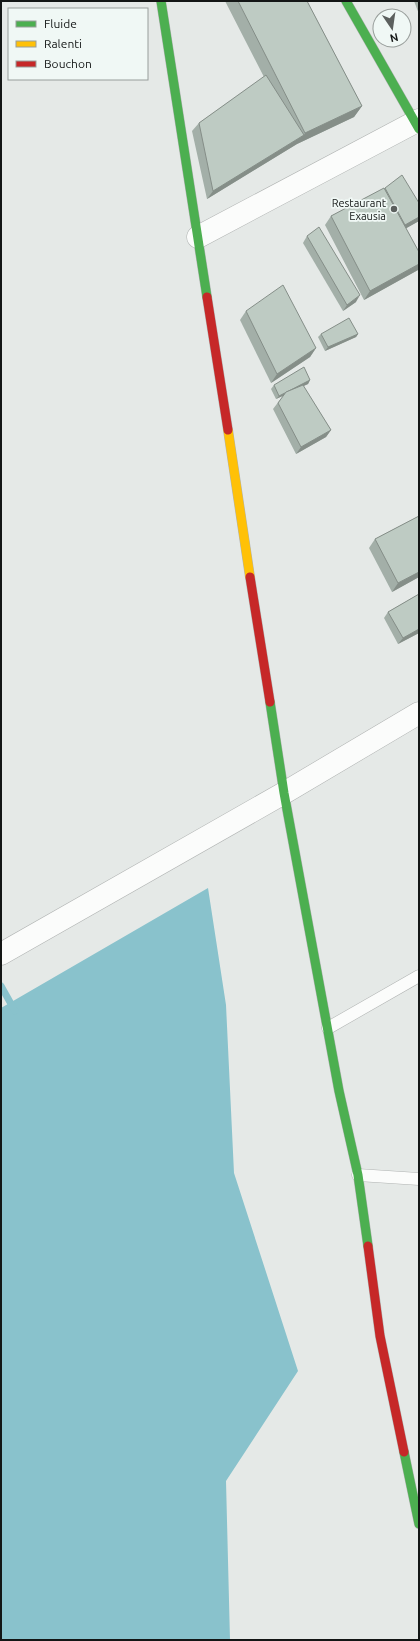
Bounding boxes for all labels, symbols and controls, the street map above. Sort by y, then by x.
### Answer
legend [8,8,148,80]
north arrow [372,8,412,48]
text: Fluide [44,17,77,30]
text: N [389,31,400,45]
text: Ralenti [44,37,82,50]
text: Bouchon [44,57,92,70]
place label: Restaurant Exausia [332,197,387,222]
marker: Restaurant Exausia [389,204,399,214]

